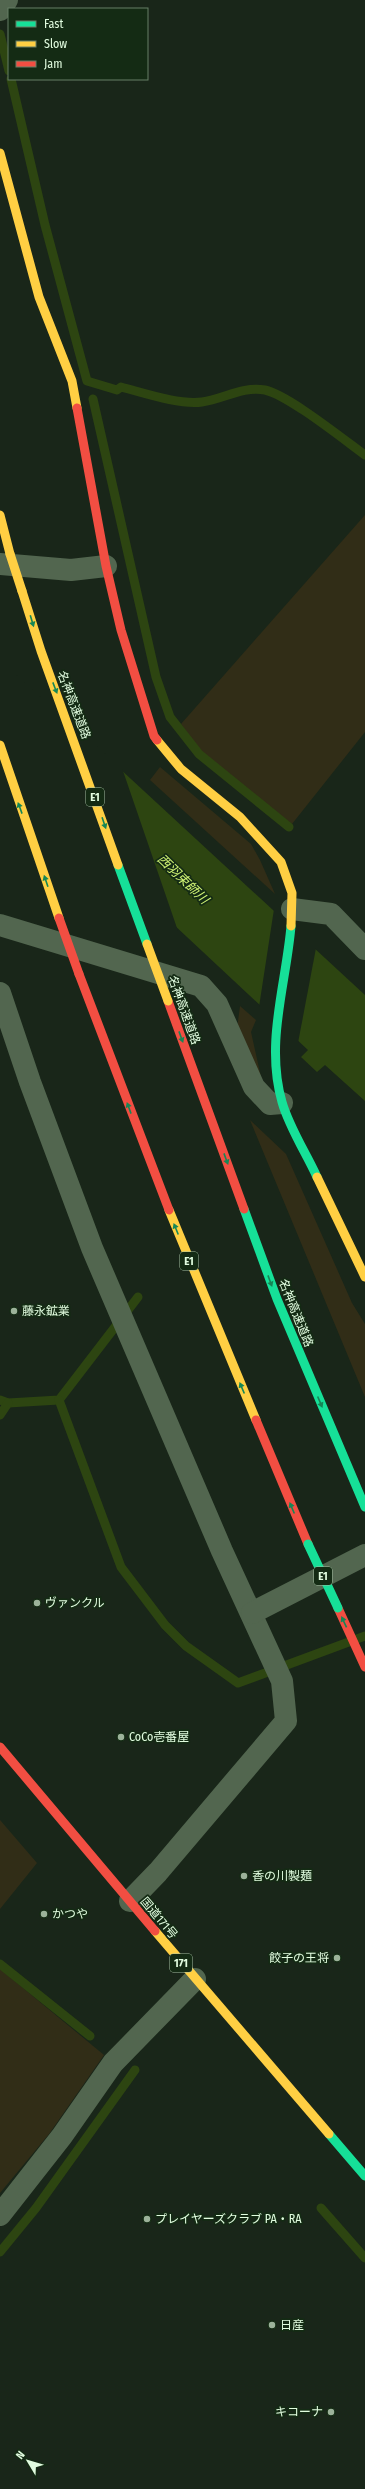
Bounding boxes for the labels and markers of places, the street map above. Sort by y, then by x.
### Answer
place label: 藤永鉱業 [22,1304,70,1318]
marker: 藤永鉱業 [9,1306,19,1316]
place label: ヴァンクル [45,1596,105,1610]
marker: ヴァンクル [32,1598,42,1608]
place label: CoCo壱番屋 [129,1730,189,1744]
marker: CoCo壱番屋 [116,1732,126,1742]
place label: 香の川製麺 [252,1869,312,1883]
marker: 香の川製麺 [239,1871,249,1881]
place label: かつや [52,1907,88,1921]
marker: かつや [39,1909,49,1919]
place label: 餃子の王将 [269,1951,329,1965]
marker: 餃子の王将 [332,1953,342,1963]
place label: プレイヤーズクラブ PA・RA [155,2212,302,2226]
marker: プレイヤーズクラブ PA・RA [142,2214,152,2224]
place label: 日産 [280,2318,304,2332]
marker: 日産 [267,2320,277,2330]
place label: キコーナ [275,2405,323,2419]
marker: キコーナ [326,2407,336,2417]

